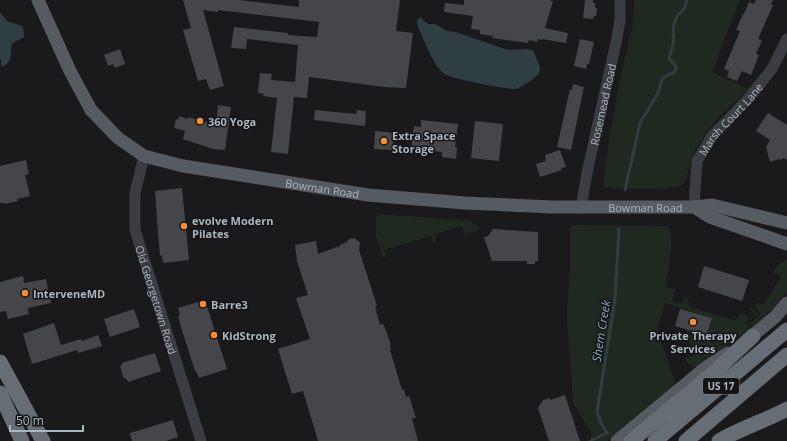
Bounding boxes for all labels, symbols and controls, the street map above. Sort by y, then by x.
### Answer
street label: Rosemead Road [586,62,619,146]
street label: Marsh Court Lane [695,79,766,158]
place label: 360 Yoga [208,114,256,129]
marker: 360 Yoga [195,116,205,126]
place label: Extra Space Storage [392,128,456,156]
marker: Extra Space Storage [379,136,389,146]
street label: Bowman Road [284,175,360,201]
street label: Bowman Road [608,200,683,215]
place label: evolve Modern Pilates [192,213,273,241]
marker: evolve Modern Pilates [179,221,189,231]
street label: Old Georgetown Road [133,243,181,356]
place label: InterveneMD [33,286,105,301]
marker: InterveneMD [20,288,30,298]
place label: Barre3 [211,297,248,312]
water label: Shem Creek [588,298,614,363]
marker: Barre3 [198,299,208,309]
marker: Private Therapy Services [688,317,698,327]
place label: KidStrong [222,328,276,343]
place label: Private Therapy Services [649,328,737,356]
marker: KidStrong [209,330,219,340]
road number: US 17 [703,378,739,394]
scale bar [10,407,83,433]
text: 50 m [16,412,44,429]

